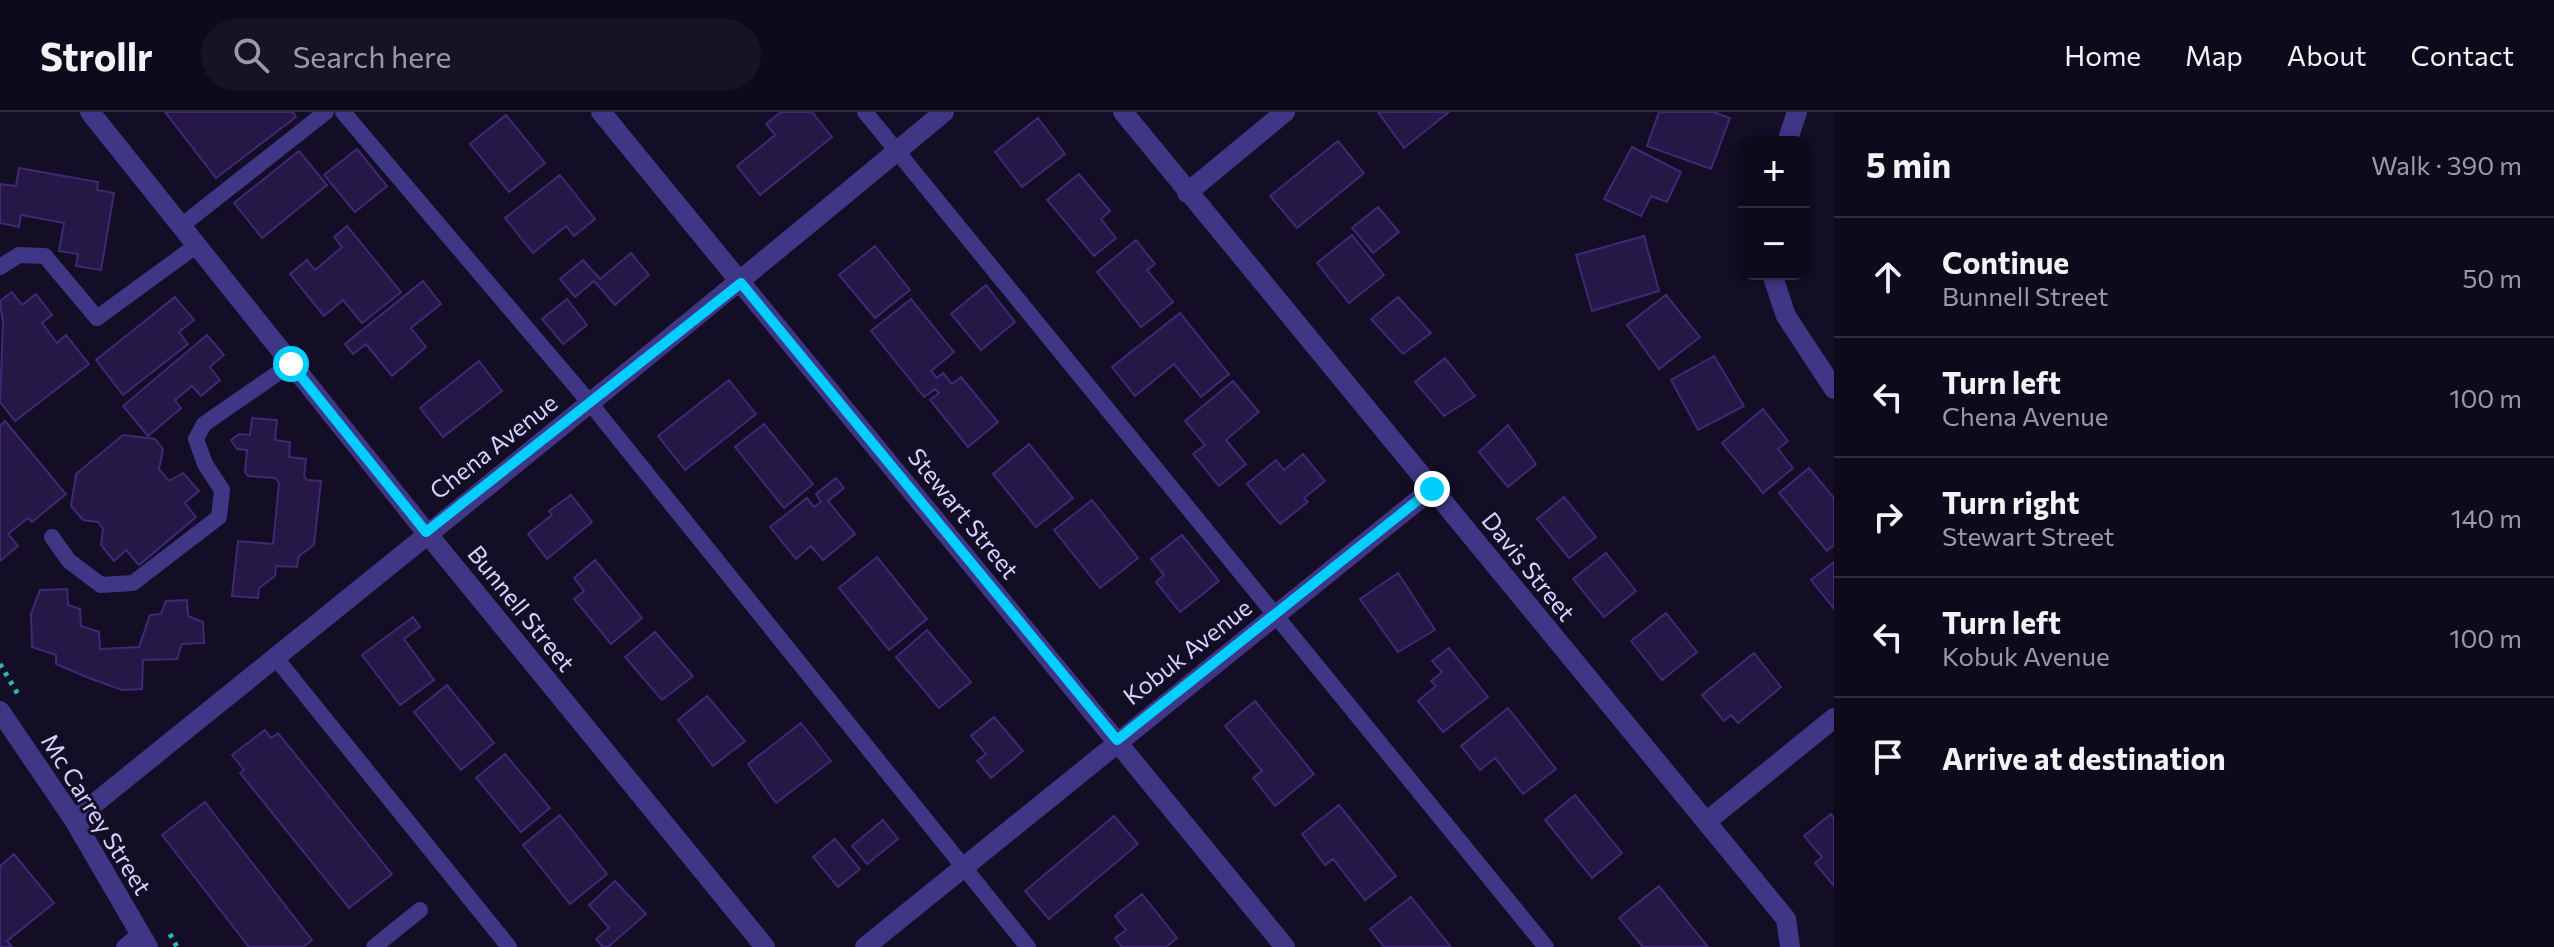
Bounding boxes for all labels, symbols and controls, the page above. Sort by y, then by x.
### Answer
search box [201,19,761,91]
text: Strollr [40,32,153,79]
icon: search [229,33,273,77]
text: Search here [293,37,451,74]
text: Home [2064,38,2141,72]
text: Map [2185,38,2243,72]
text: About [2287,38,2367,72]
text: Contact [2411,38,2514,72]
map controls [1738,136,1810,280]
button: + [1738,136,1810,208]
text: 5 min [1866,143,1951,185]
text: Walk · 390 m [2371,149,2522,180]
button: − [1738,208,1810,280]
text: Continue [1942,243,2069,280]
icon: ahead [1866,255,1910,299]
text: 50 m [2462,262,2522,293]
text: Bunnell Street [1942,280,2109,311]
route start [273,346,309,382]
text: Turn left [1942,363,2061,400]
icon: left [1866,375,1910,419]
text: 100 m [2449,382,2522,413]
street label: Chena Avenue [423,387,563,505]
text: Chena Avenue [1942,400,2109,431]
street label: Stewart Street [903,442,1025,584]
route end [1414,471,1450,507]
text: Turn right [1942,483,2079,520]
icon: right [1866,495,1910,539]
text: 140 m [2451,502,2522,533]
street label: Davis Street [1476,506,1582,626]
text: Stewart Street [1942,520,2115,551]
street label: Bunnell Street [462,539,582,677]
street label: Kobuk Avenue [1117,592,1257,710]
text: Turn left [1942,603,2061,640]
icon: left [1866,615,1910,659]
text: 100 m [2449,622,2522,653]
text: Kobuk Avenue [1942,640,2110,671]
street label: Mc Carrey Street [36,728,158,900]
icon: arrive [1866,735,1910,779]
text: Arrive at destination [1942,739,2226,776]

